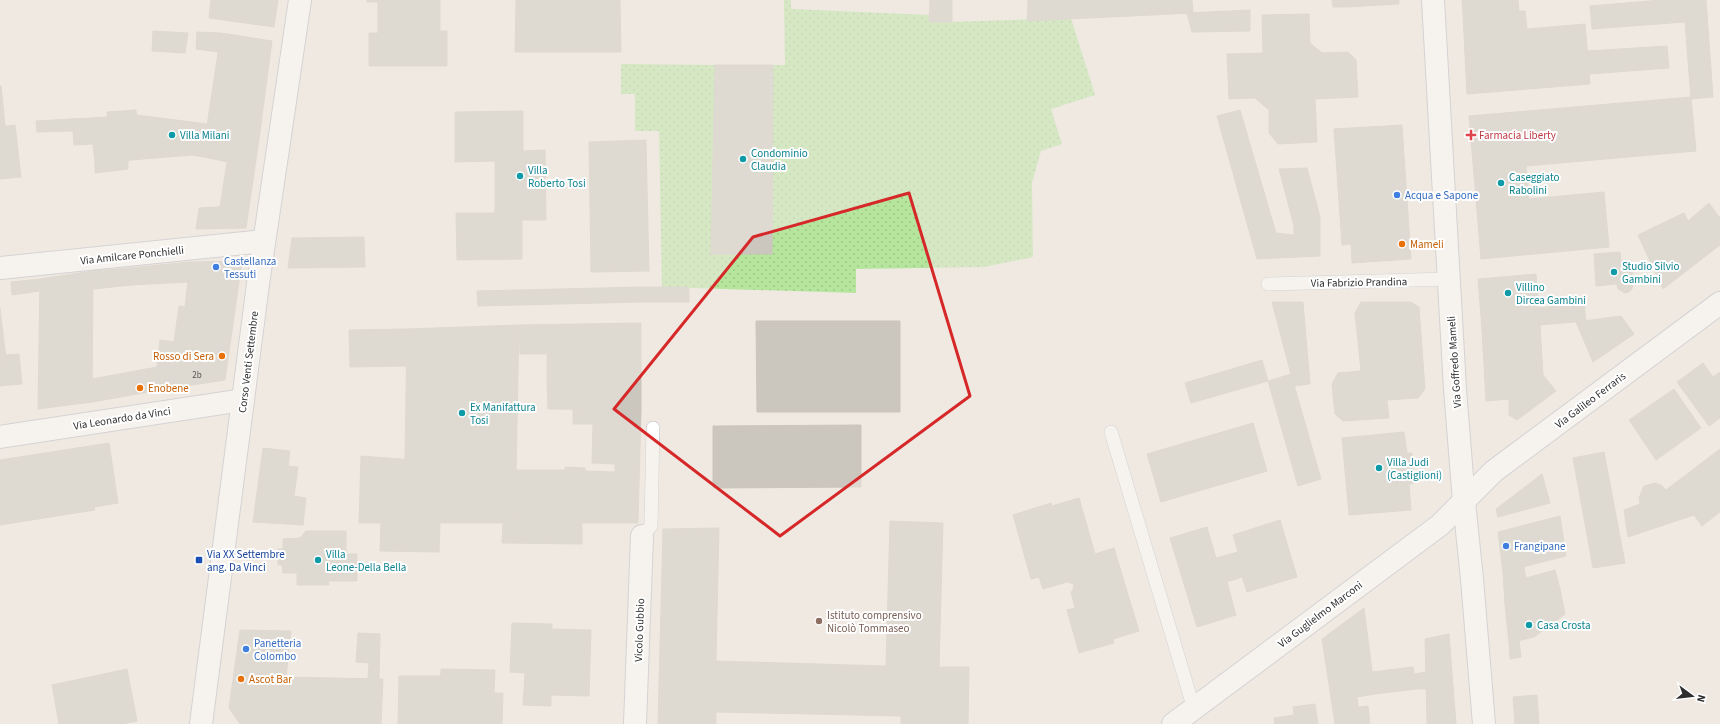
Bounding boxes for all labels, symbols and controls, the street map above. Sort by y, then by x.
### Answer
place label: Villa Milani [180,128,230,143]
place label: Farmacia Liberty [1479,128,1556,143]
marker: Villa Milani [167,130,177,140]
marker: Farmacia Liberty [1466,130,1476,140]
place label: Condominio Claudia [751,146,808,174]
marker: Condominio Claudia [738,154,748,164]
place label: Villa Roberto Tosi [528,163,586,191]
place label: Caseggiato Rabolini [1509,170,1560,198]
marker: Villa Roberto Tosi [515,171,525,181]
marker: Caseggiato Rabolini [1496,178,1506,188]
place label: Acqua e Sapone [1405,188,1479,203]
marker: Acqua e Sapone [1392,190,1402,200]
place label: Mameli [1410,237,1444,252]
marker: Mameli [1397,239,1407,249]
street label: Via Amilcare Ponchielli [80,243,185,268]
place label: Castellanza Tessuti [224,254,276,282]
place label: Studio Silvio Gambini [1622,259,1680,287]
marker: Castellanza Tessuti [211,262,221,272]
marker: Studio Silvio Gambini [1609,267,1619,277]
street label: Via Fabrizio Prandina [1311,274,1407,291]
place label: Villino Dircea Gambini [1516,280,1586,308]
marker: Villino Dircea Gambini [1503,288,1513,298]
street label: Corso Venti Settembre [235,310,262,414]
street label: Via Goffredo Mameli [1444,315,1465,409]
place label: Rosso di Sera [153,349,214,364]
marker: Rosso di Sera [217,351,227,361]
house number: 2b [192,369,202,382]
street label: Via Galileo Ferraris [1552,369,1629,432]
place label: Enobene [148,381,189,396]
marker: Enobene [135,383,145,393]
place label: Ex Manifattura Tosi [470,400,536,428]
street label: Via Leonardo da Vinci [72,403,172,434]
marker: Ex Manifattura Tosi [457,408,467,418]
place label: Villa Judi (Castiglioni) [1387,455,1442,483]
marker: Villa Judi (Castiglioni) [1374,463,1384,473]
place label: Frangipane [1514,539,1566,554]
marker: Frangipane [1501,541,1511,551]
place label: Via XX Settembre ang. Da Vinci [207,547,285,575]
place label: Villa Leone-Della Bella [326,547,406,575]
marker: Via XX Settembre ang. Da Vinci [194,555,204,565]
marker: Villa Leone-Della Bella [313,555,323,565]
street label: Via Guglielmo Marconi [1275,578,1366,651]
street label: Vicolo Gubbio [631,598,648,662]
place label: Istituto comprensivo Nicolò Tommaseo [827,608,922,636]
marker: Istituto comprensivo Nicolò Tommaseo [814,616,824,626]
place label: Casa Crosta [1537,618,1591,633]
marker: Casa Crosta [1524,620,1534,630]
place label: Panetteria Colombo [254,636,301,664]
marker: Panetteria Colombo [241,644,251,654]
place label: Ascot Bar [249,672,292,687]
marker: Ascot Bar [236,674,246,684]
north arrow [1672,676,1712,716]
text: N [1693,693,1709,704]

